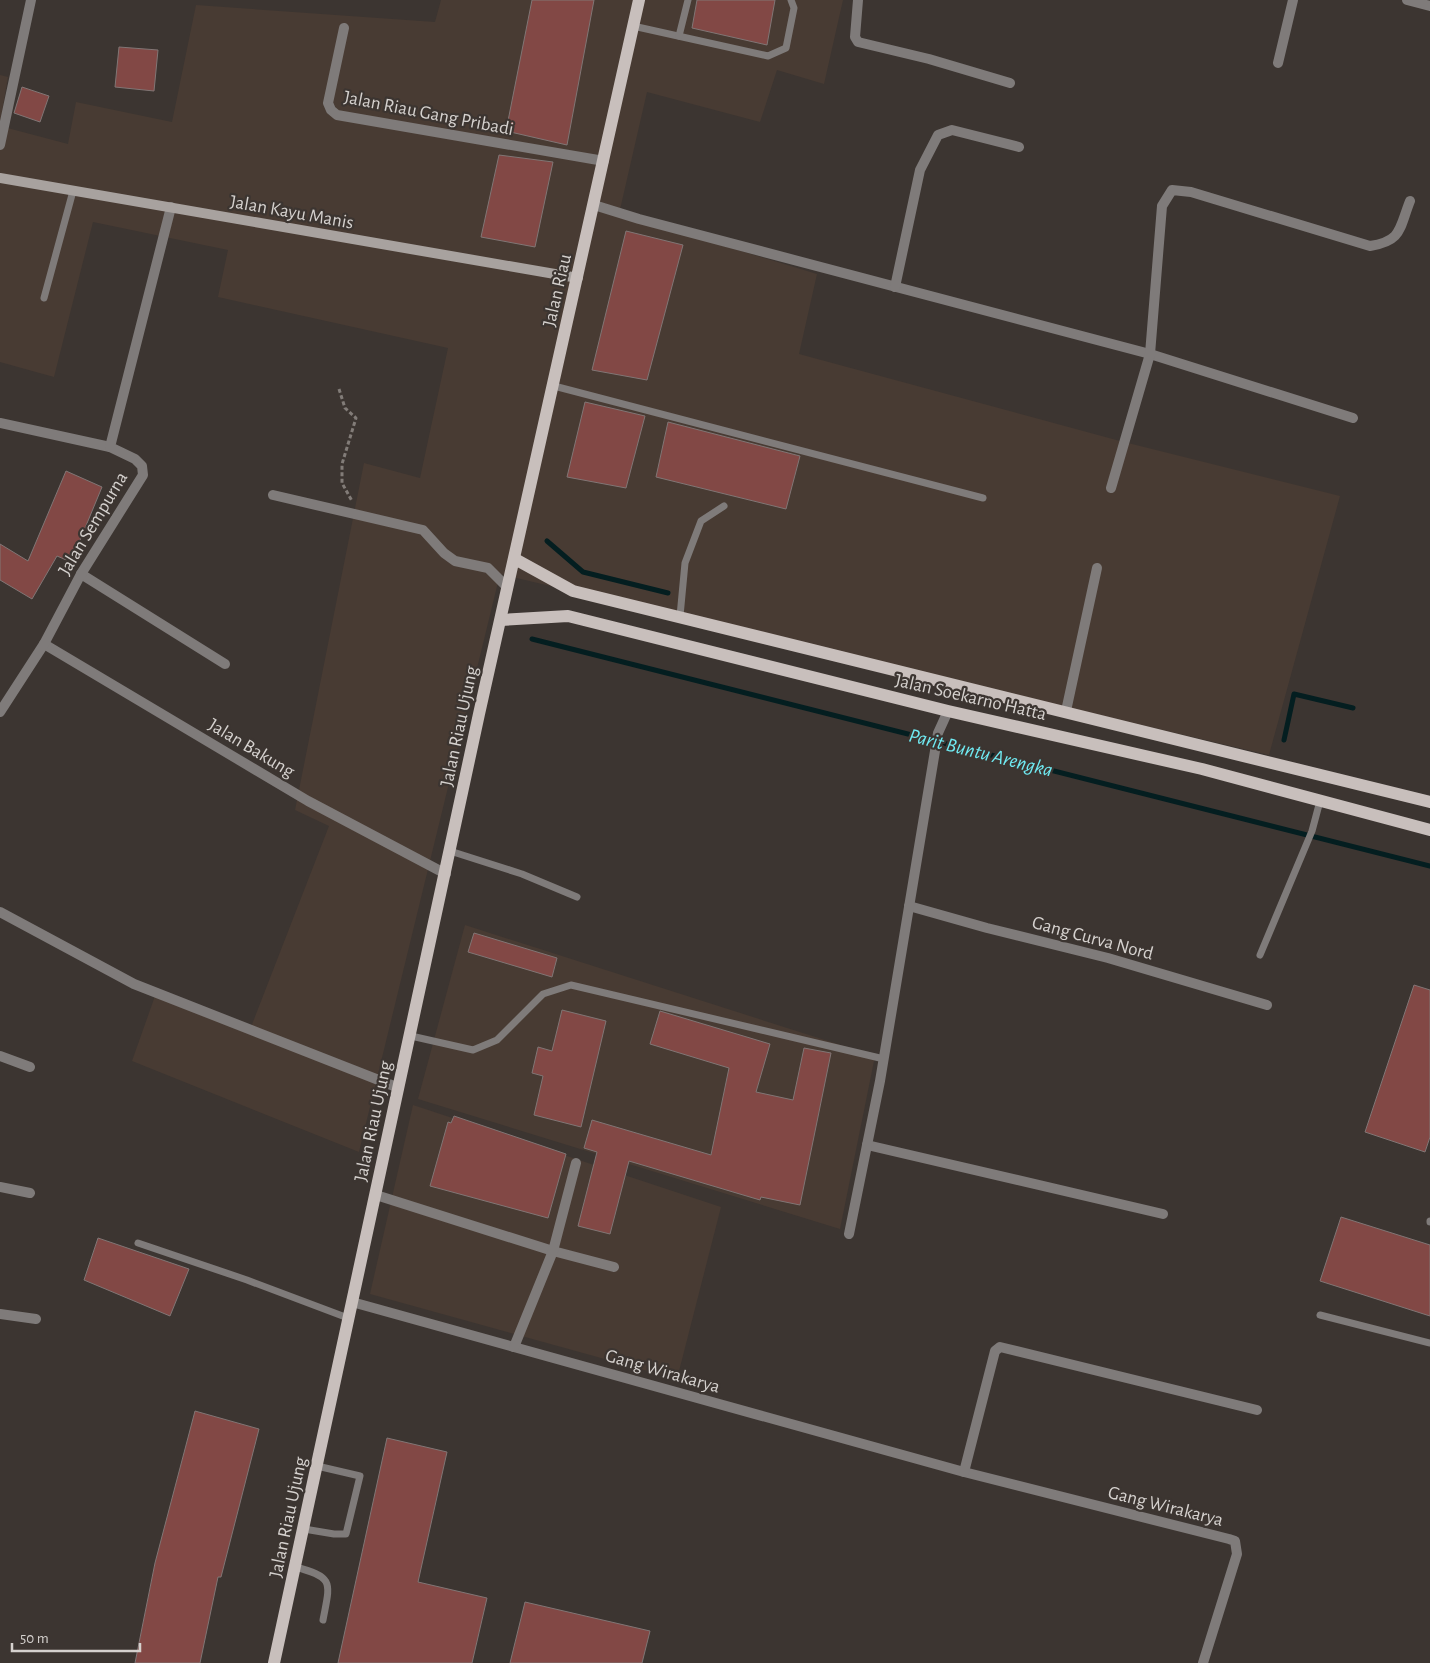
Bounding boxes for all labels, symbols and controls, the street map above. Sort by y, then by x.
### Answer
street label: Jalan Riau Gang Pribadi [342,88,515,139]
street label: Jalan Kayu Manis [229,192,355,233]
street label: Jalan Riau [540,252,575,329]
street label: Jalan Sempurna [55,469,132,579]
street label: Jalan Riau Ujung [437,664,482,788]
street label: Jalan Soekarno Hatta [893,671,1048,724]
street label: Jalan Bakung [205,715,298,782]
water label: Parit Buntu Arengka [907,725,1055,780]
street label: Gang Curva Nord [1030,913,1156,964]
street label: Jalan Riau Ujung [351,1059,396,1183]
street label: Gang Wirakarya [603,1346,722,1397]
street label: Jalan Riau Ujung [266,1455,311,1579]
street label: Gang Wirakarya [1106,1483,1225,1530]
scale bar [12,1620,140,1652]
text: 50 m [20,1631,49,1646]

